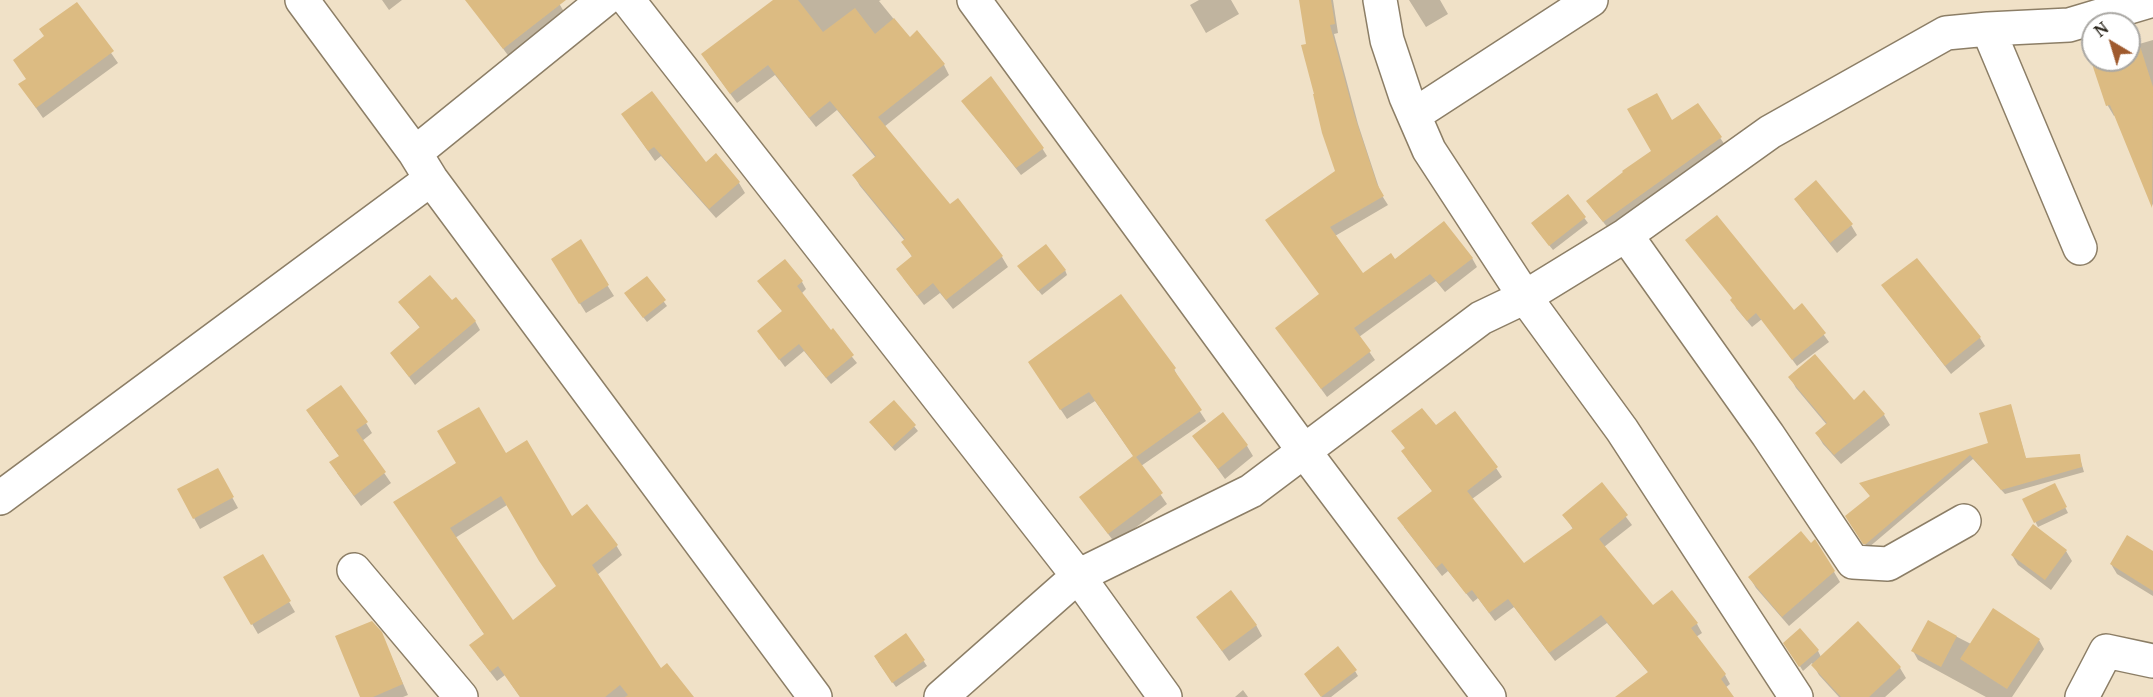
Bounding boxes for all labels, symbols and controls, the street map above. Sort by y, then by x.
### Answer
north arrow [2081,12,2141,72]
text: N [2089,17,2113,42]

